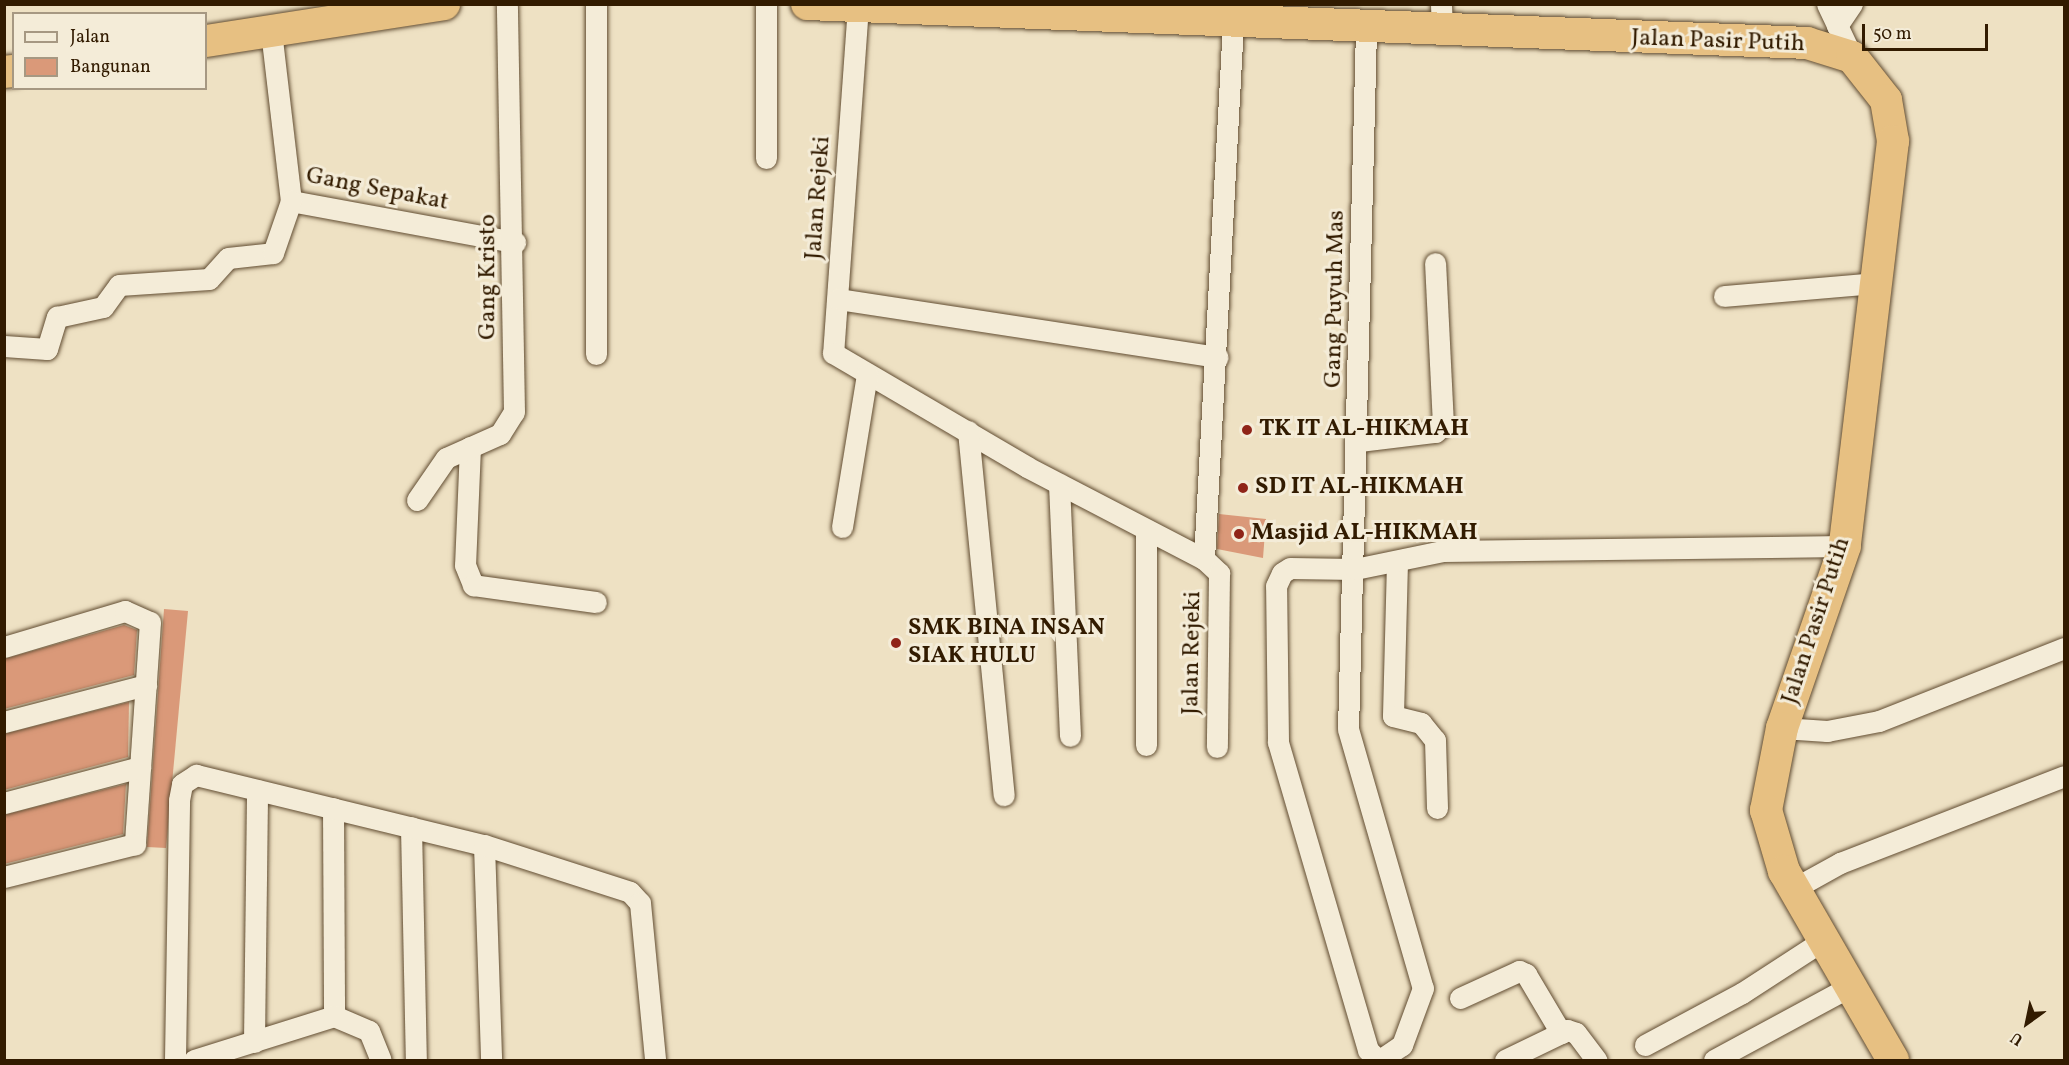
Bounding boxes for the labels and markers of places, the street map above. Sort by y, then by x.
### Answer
place label: TK IT AL-HIKMAH [1259,416,1470,444]
marker: TK IT AL-HIKMAH [1240,423,1254,437]
place label: SD IT AL-HIKMAH [1255,474,1464,502]
marker: SD IT AL-HIKMAH [1236,481,1250,495]
place label: Masjid AL-HIKMAH [1251,520,1478,548]
marker: Masjid AL-HIKMAH [1232,527,1246,541]
place label: SMK BINA INSAN SIAK HULU [908,615,1105,671]
marker: SMK BINA INSAN SIAK HULU [889,636,903,650]

